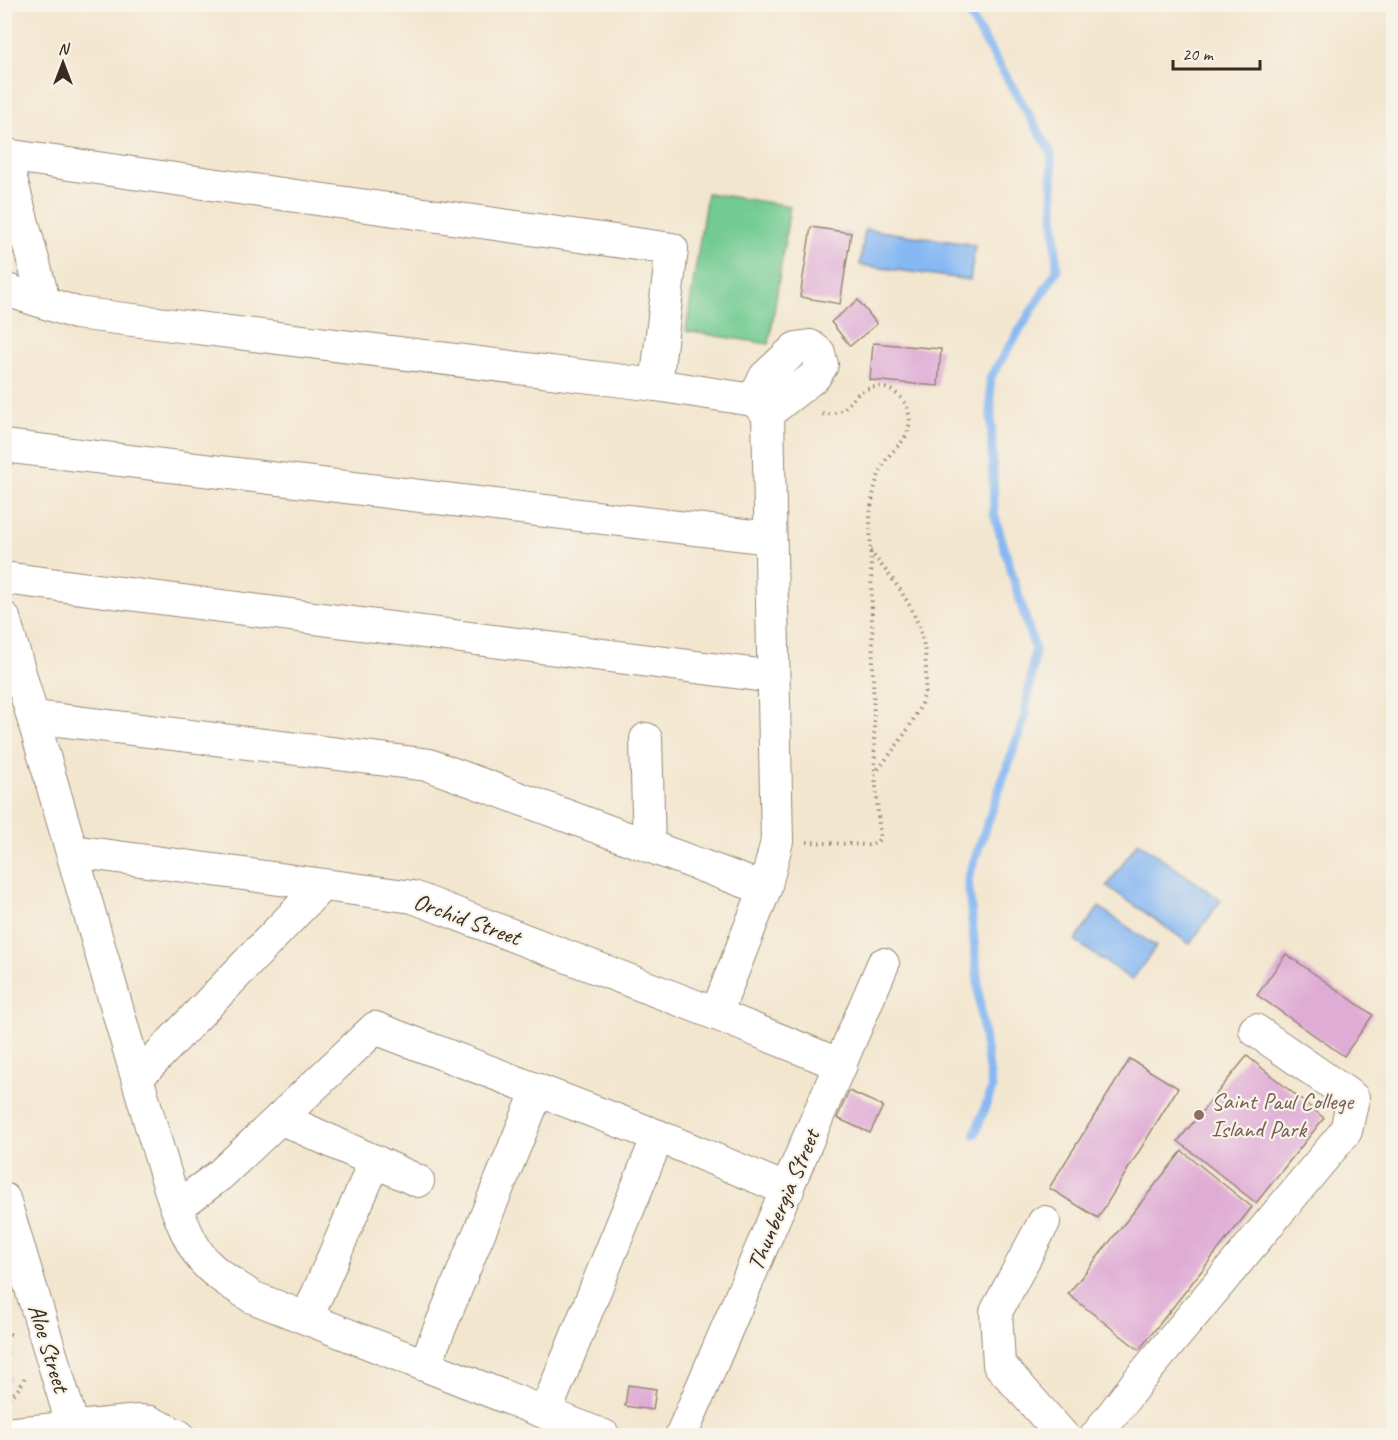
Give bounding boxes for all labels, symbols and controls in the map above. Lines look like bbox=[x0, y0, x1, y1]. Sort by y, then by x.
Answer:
north arrow bbox=[33, 33, 93, 93]
scale bar bbox=[1173, 33, 1260, 71]
text: N bbox=[58, 39, 71, 59]
text: 20 m bbox=[1182, 43, 1215, 65]
street label: Orchid Street bbox=[410, 886, 526, 953]
place label: Saint Paul College Island Park bbox=[1211, 1086, 1355, 1144]
marker: Saint Paul College Island Park bbox=[1192, 1108, 1206, 1122]
street label: Thunbergia Street bbox=[740, 1123, 827, 1275]
street label: Aloe Street bbox=[22, 1301, 77, 1397]

